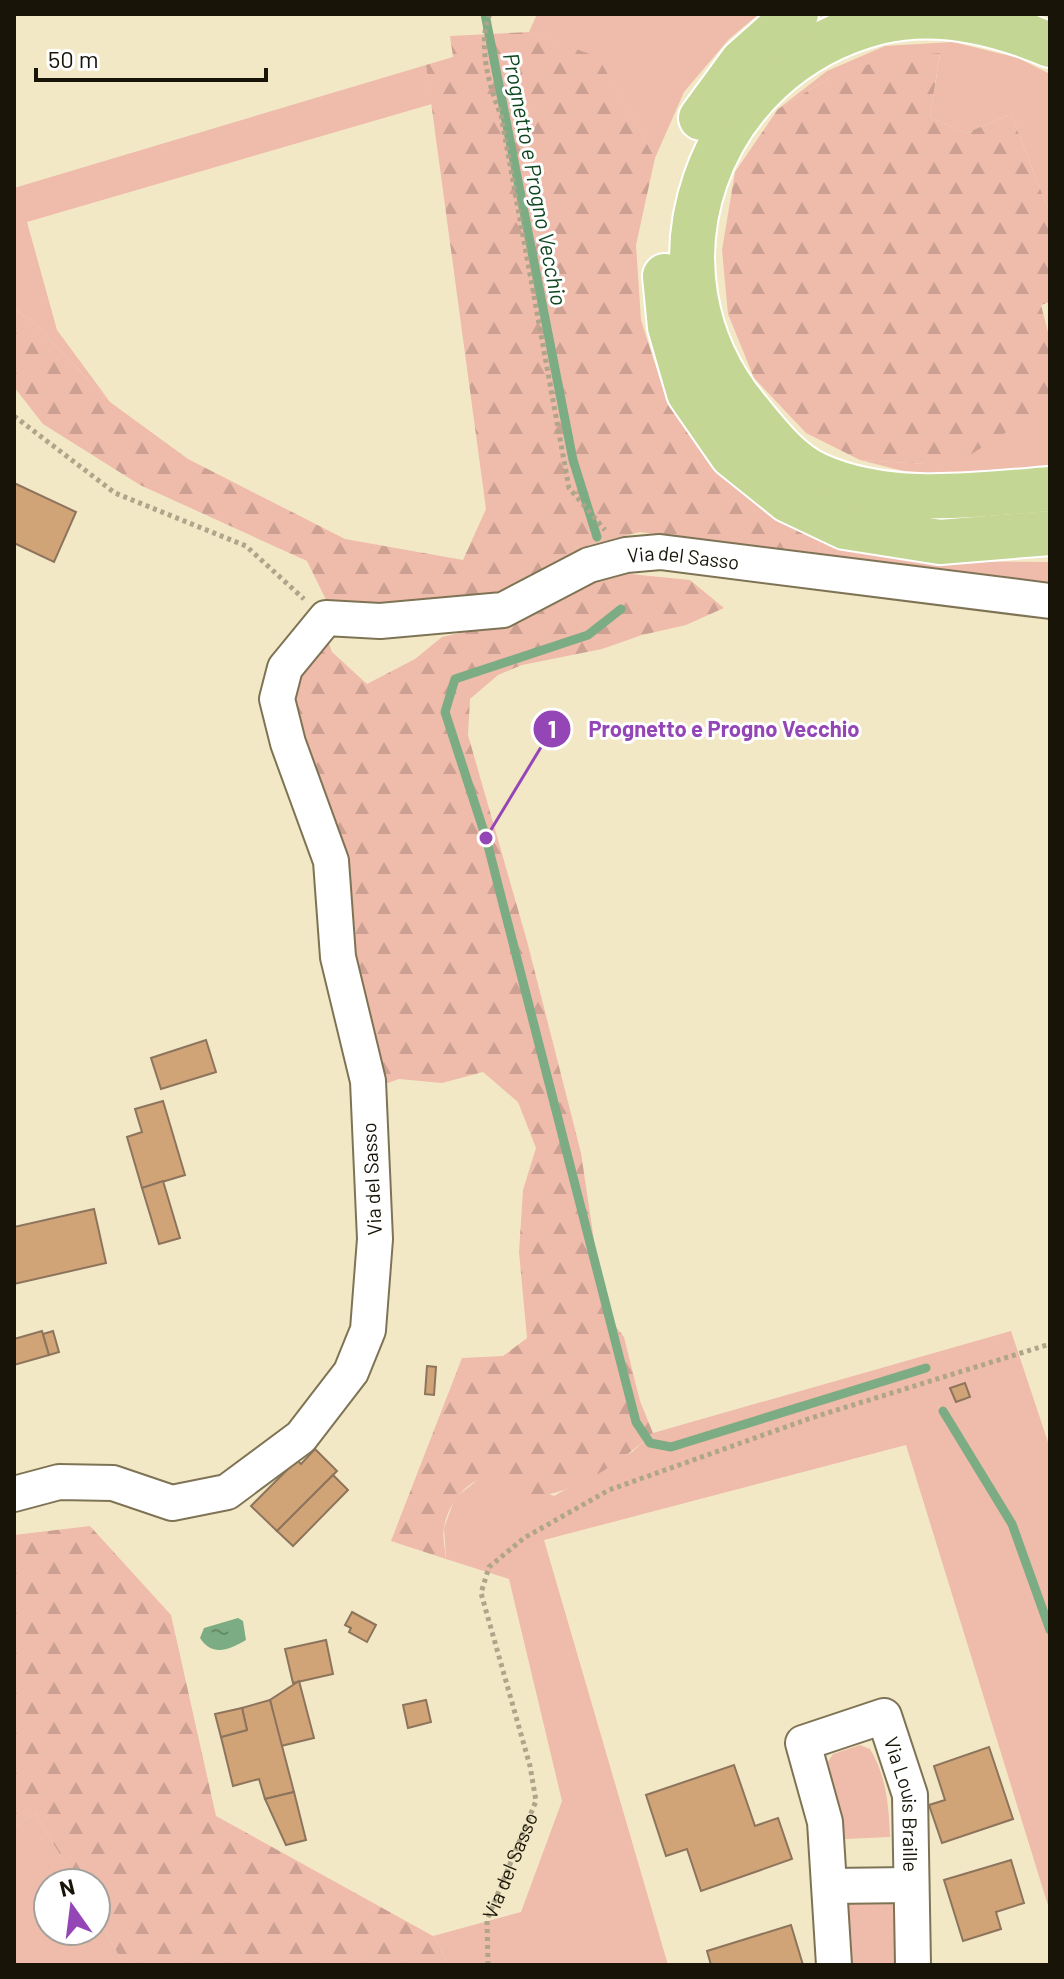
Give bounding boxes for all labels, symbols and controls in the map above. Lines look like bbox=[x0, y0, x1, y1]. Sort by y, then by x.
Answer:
scale bar bbox=[36, 32, 266, 82]
text: 50 m bbox=[48, 44, 99, 73]
water label: Prognetto e Progno Vecchio bbox=[499, 50, 573, 308]
street label: Via del Sasso bbox=[626, 540, 741, 574]
callout: Prognetto e Progno Vecchio bbox=[532, 706, 875, 752]
text: 1 bbox=[548, 714, 556, 743]
text: Prognetto e Progno Vecchio bbox=[588, 715, 860, 741]
street label: Via del Sasso bbox=[356, 1122, 386, 1236]
street label: Via Louis Braille bbox=[880, 1734, 923, 1872]
street label: Via del Sasso bbox=[477, 1809, 542, 1922]
north arrow bbox=[32, 1867, 112, 1947]
text: N bbox=[57, 1872, 77, 1901]

